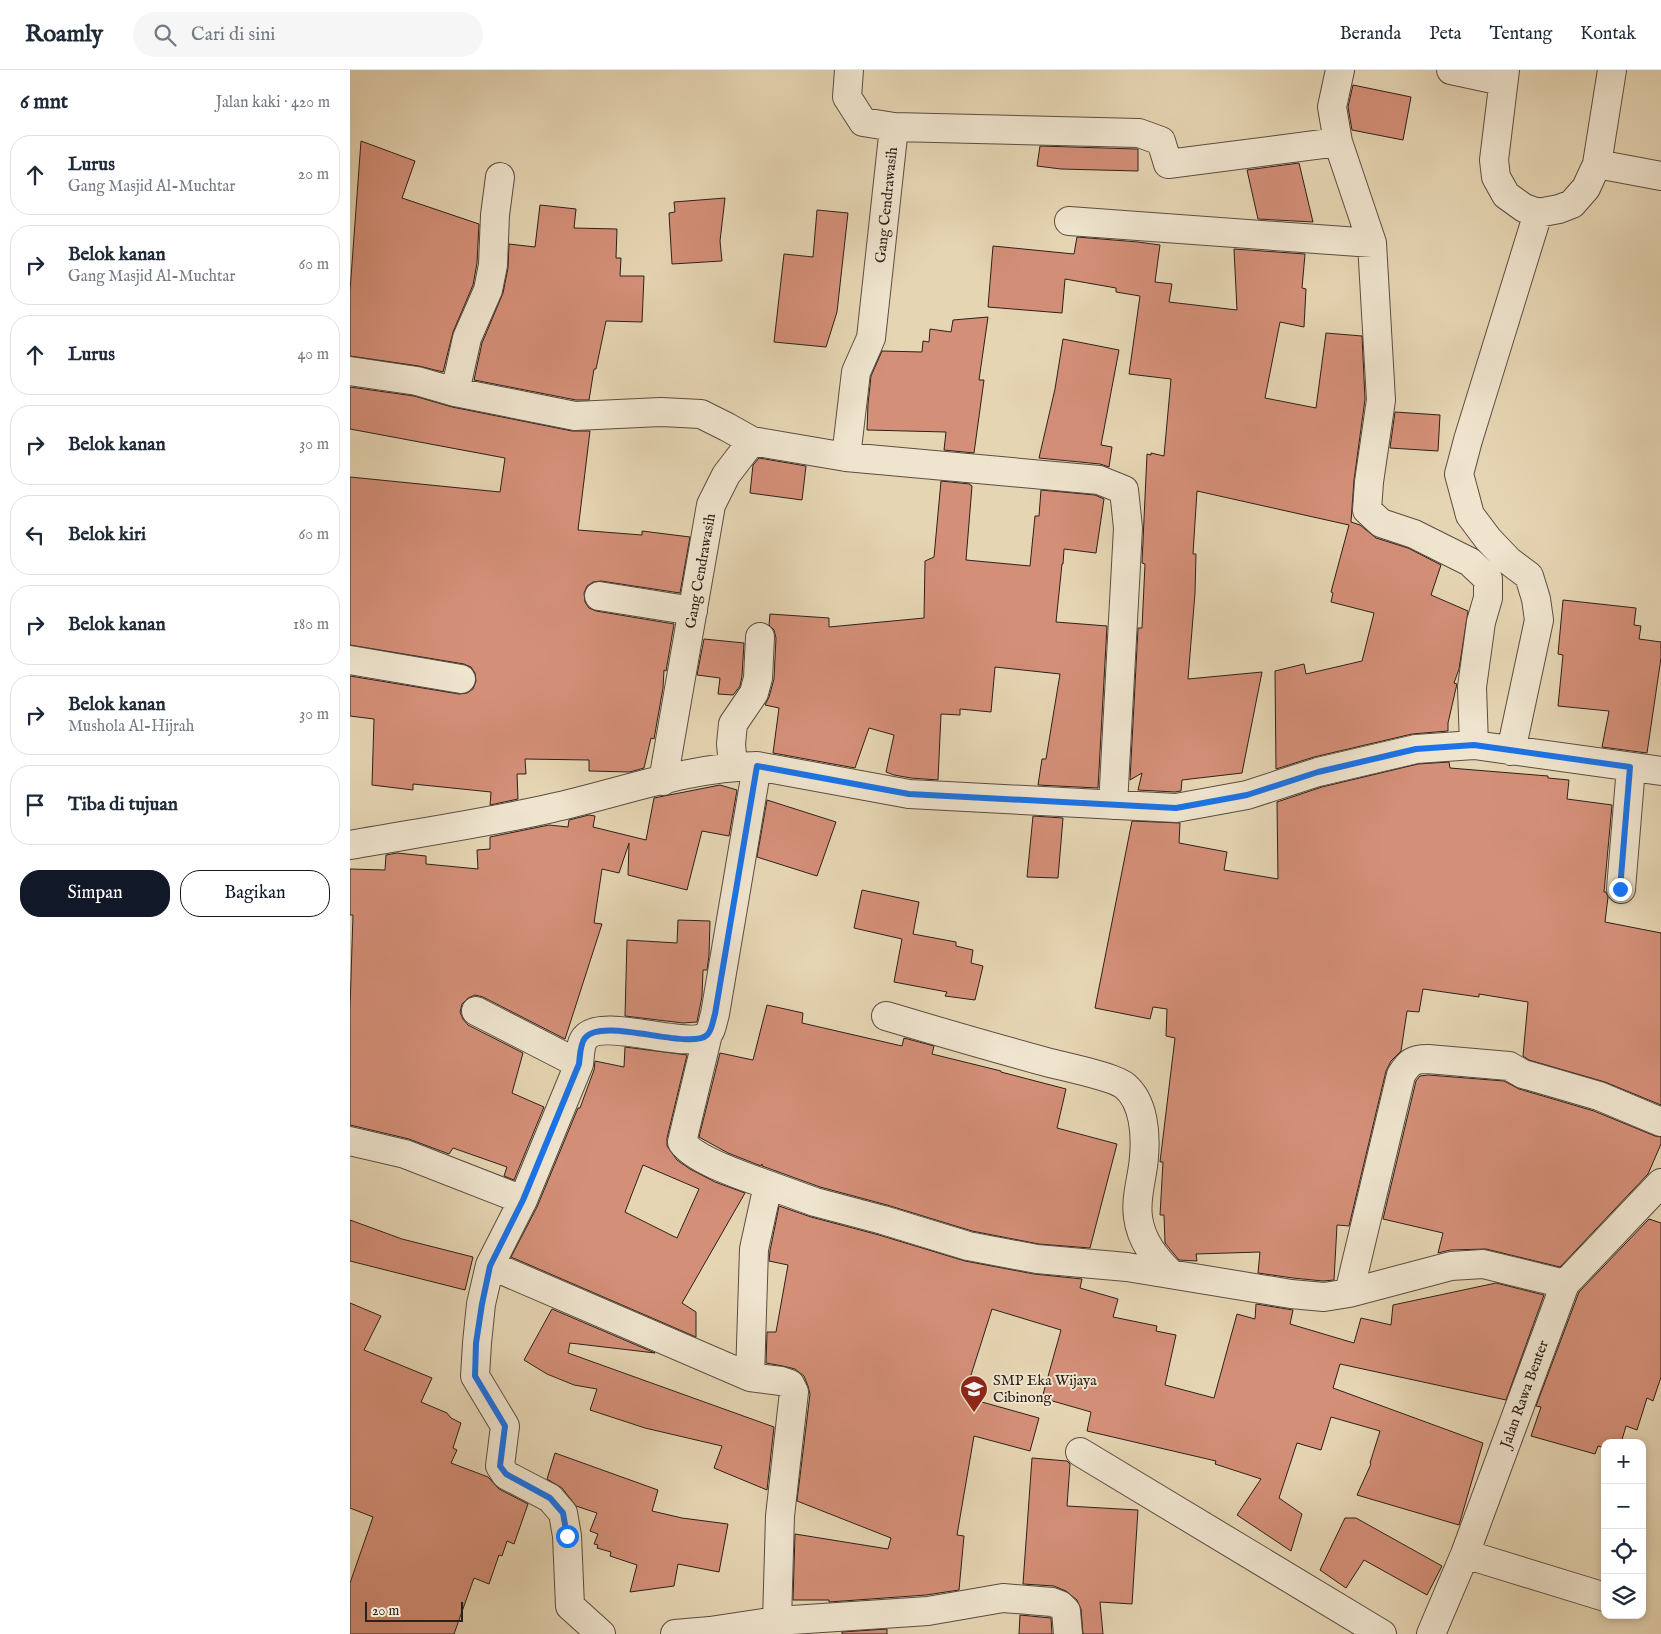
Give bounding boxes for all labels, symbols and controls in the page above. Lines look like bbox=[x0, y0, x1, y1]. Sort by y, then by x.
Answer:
search box bbox=[133, 12, 483, 57]
text: Roamly bbox=[25, 19, 103, 50]
icon: search bbox=[151, 21, 179, 49]
text: Cari di sini bbox=[191, 23, 275, 47]
text: Beranda bbox=[1340, 23, 1401, 46]
text: Peta bbox=[1429, 23, 1462, 46]
text: Tentang bbox=[1490, 23, 1552, 46]
text: Kontak bbox=[1580, 23, 1636, 46]
text: 6 mnt bbox=[20, 89, 68, 116]
text: Jalan kaki · 420 m bbox=[216, 93, 330, 113]
street label: Gang Cendrawasih bbox=[871, 146, 902, 264]
text: Lurus bbox=[68, 153, 115, 177]
icon: ahead bbox=[21, 161, 49, 189]
text: 20 m bbox=[298, 165, 329, 185]
text: Gang Masjid Al-Muchtar bbox=[68, 177, 235, 197]
text: Belok kanan bbox=[68, 243, 166, 267]
icon: right bbox=[21, 251, 49, 279]
text: 60 m bbox=[299, 255, 329, 275]
text: Gang Masjid Al-Muchtar bbox=[68, 267, 235, 287]
icon: ahead bbox=[21, 341, 49, 369]
text: Lurus bbox=[68, 343, 115, 367]
text: 40 m bbox=[297, 345, 329, 365]
icon: right bbox=[21, 431, 49, 459]
text: Belok kanan bbox=[68, 433, 166, 457]
text: 30 m bbox=[299, 435, 329, 455]
street label: Gang Cendrawasih bbox=[681, 512, 720, 630]
icon: left bbox=[21, 521, 49, 549]
text: Belok kiri bbox=[68, 523, 146, 547]
text: 60 m bbox=[299, 525, 329, 545]
icon: right bbox=[21, 611, 49, 639]
text: Belok kanan bbox=[68, 613, 166, 637]
text: 180 m bbox=[293, 615, 329, 635]
text: Belok kanan bbox=[68, 693, 166, 717]
icon: right bbox=[21, 701, 49, 729]
text: 30 m bbox=[299, 705, 329, 725]
text: Mushola Al-Hijrah bbox=[68, 717, 194, 737]
icon: arrive bbox=[21, 791, 49, 819]
text: Tiba di tujuan bbox=[68, 793, 178, 817]
button: Simpan bbox=[20, 870, 170, 917]
button: Bagikan bbox=[180, 870, 330, 917]
route end bbox=[1609, 878, 1632, 901]
street label: Jalan Rawa Benter bbox=[1495, 1337, 1553, 1453]
place label: SMP Eka Wijaya Cibinong bbox=[993, 1371, 1097, 1407]
school or university icon: SMP Eka Wijaya Cibinong bbox=[959, 1374, 989, 1413]
map controls bbox=[1601, 1439, 1646, 1619]
button: + bbox=[1601, 1439, 1646, 1484]
button: − bbox=[1601, 1484, 1646, 1529]
route start bbox=[556, 1525, 579, 1548]
button: locate bbox=[1601, 1529, 1646, 1574]
button: layers bbox=[1601, 1574, 1646, 1619]
scale bar bbox=[365, 1599, 462, 1622]
text: 20 m bbox=[372, 1602, 399, 1620]

